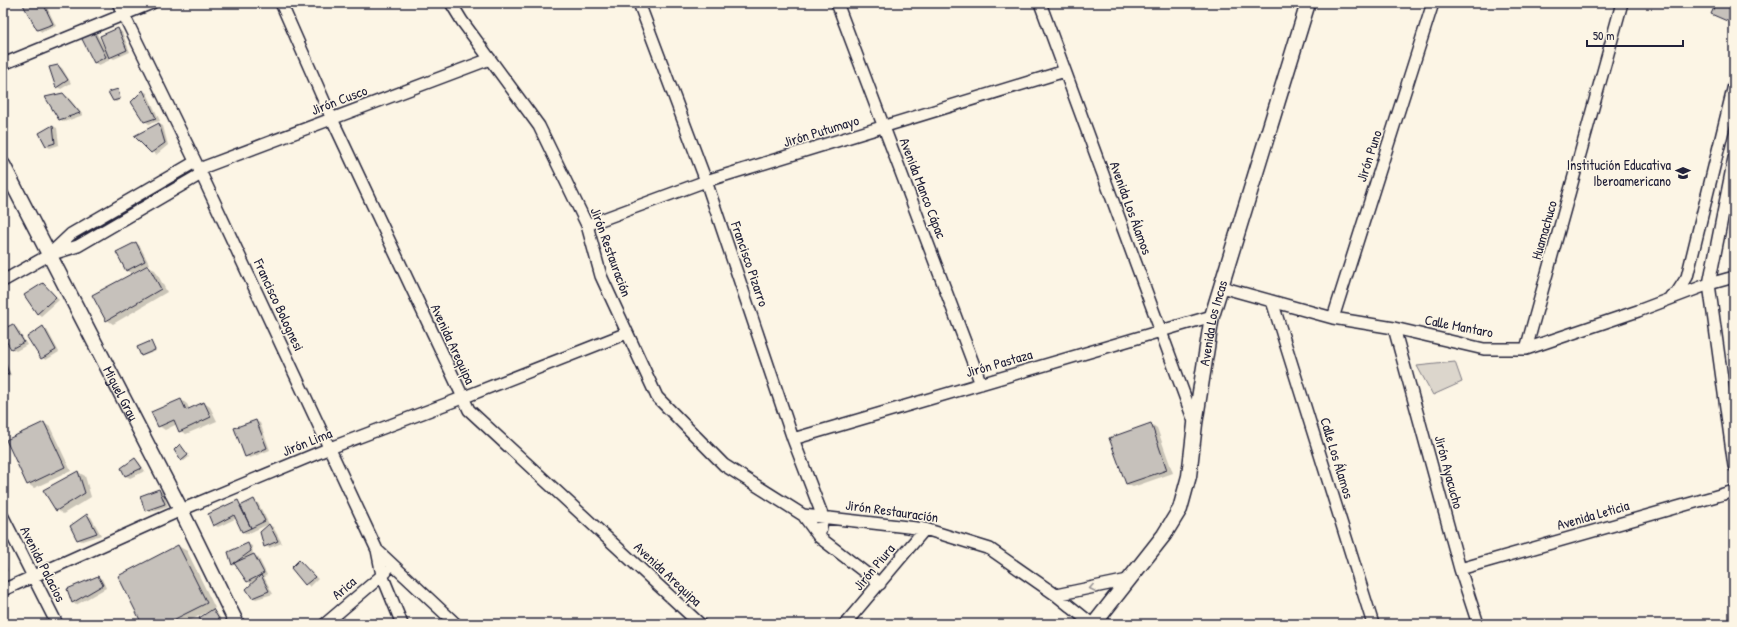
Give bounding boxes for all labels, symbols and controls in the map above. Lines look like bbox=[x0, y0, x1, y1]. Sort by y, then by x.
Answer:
scale bar bbox=[1587, 22, 1683, 48]
text: 50 m bbox=[1593, 27, 1614, 44]
street label: Jirón Cusco bbox=[308, 80, 370, 119]
street label: Jirón Putumayo bbox=[781, 110, 862, 152]
street label: Jirón Puno bbox=[1351, 127, 1386, 184]
street label: Avenida Manco Cápac bbox=[895, 135, 952, 242]
place label: Institución Educativa Iberoamericano bbox=[1567, 155, 1672, 190]
street label: Avenida Los Álamos bbox=[1106, 159, 1157, 257]
school or university icon: Institución Educativa Iberoamericano bbox=[1674, 164, 1692, 182]
street label: Huamachuco bbox=[1526, 198, 1561, 262]
street label: Jirón Restauración bbox=[587, 205, 636, 299]
street label: Francisco Pizarro bbox=[727, 218, 774, 309]
street label: Francisco Bolognesi bbox=[248, 255, 309, 354]
street label: Avenida Los Incas bbox=[1194, 278, 1231, 367]
street label: Avenida Arequipa bbox=[426, 301, 480, 388]
street label: Calle Mantaro bbox=[1423, 310, 1495, 342]
street label: Jirón Pastaza bbox=[963, 344, 1035, 381]
street label: Miguel Grau bbox=[99, 363, 143, 424]
street label: Calle Los Álamos bbox=[1316, 415, 1359, 501]
street label: Jirón Lima bbox=[279, 423, 335, 460]
street label: Jirón Ayacucho bbox=[1430, 433, 1468, 511]
street label: Jirón Restauración bbox=[844, 495, 940, 526]
street label: Avenida Leticia bbox=[1554, 495, 1632, 534]
street label: Avenida Palacios bbox=[16, 523, 71, 605]
street label: Avenida Arequipa bbox=[630, 537, 707, 611]
street label: Jirón Piura bbox=[849, 539, 899, 594]
street label: Arica bbox=[328, 571, 360, 603]
one-way arrow bbox=[1089, 583, 1095, 591]

